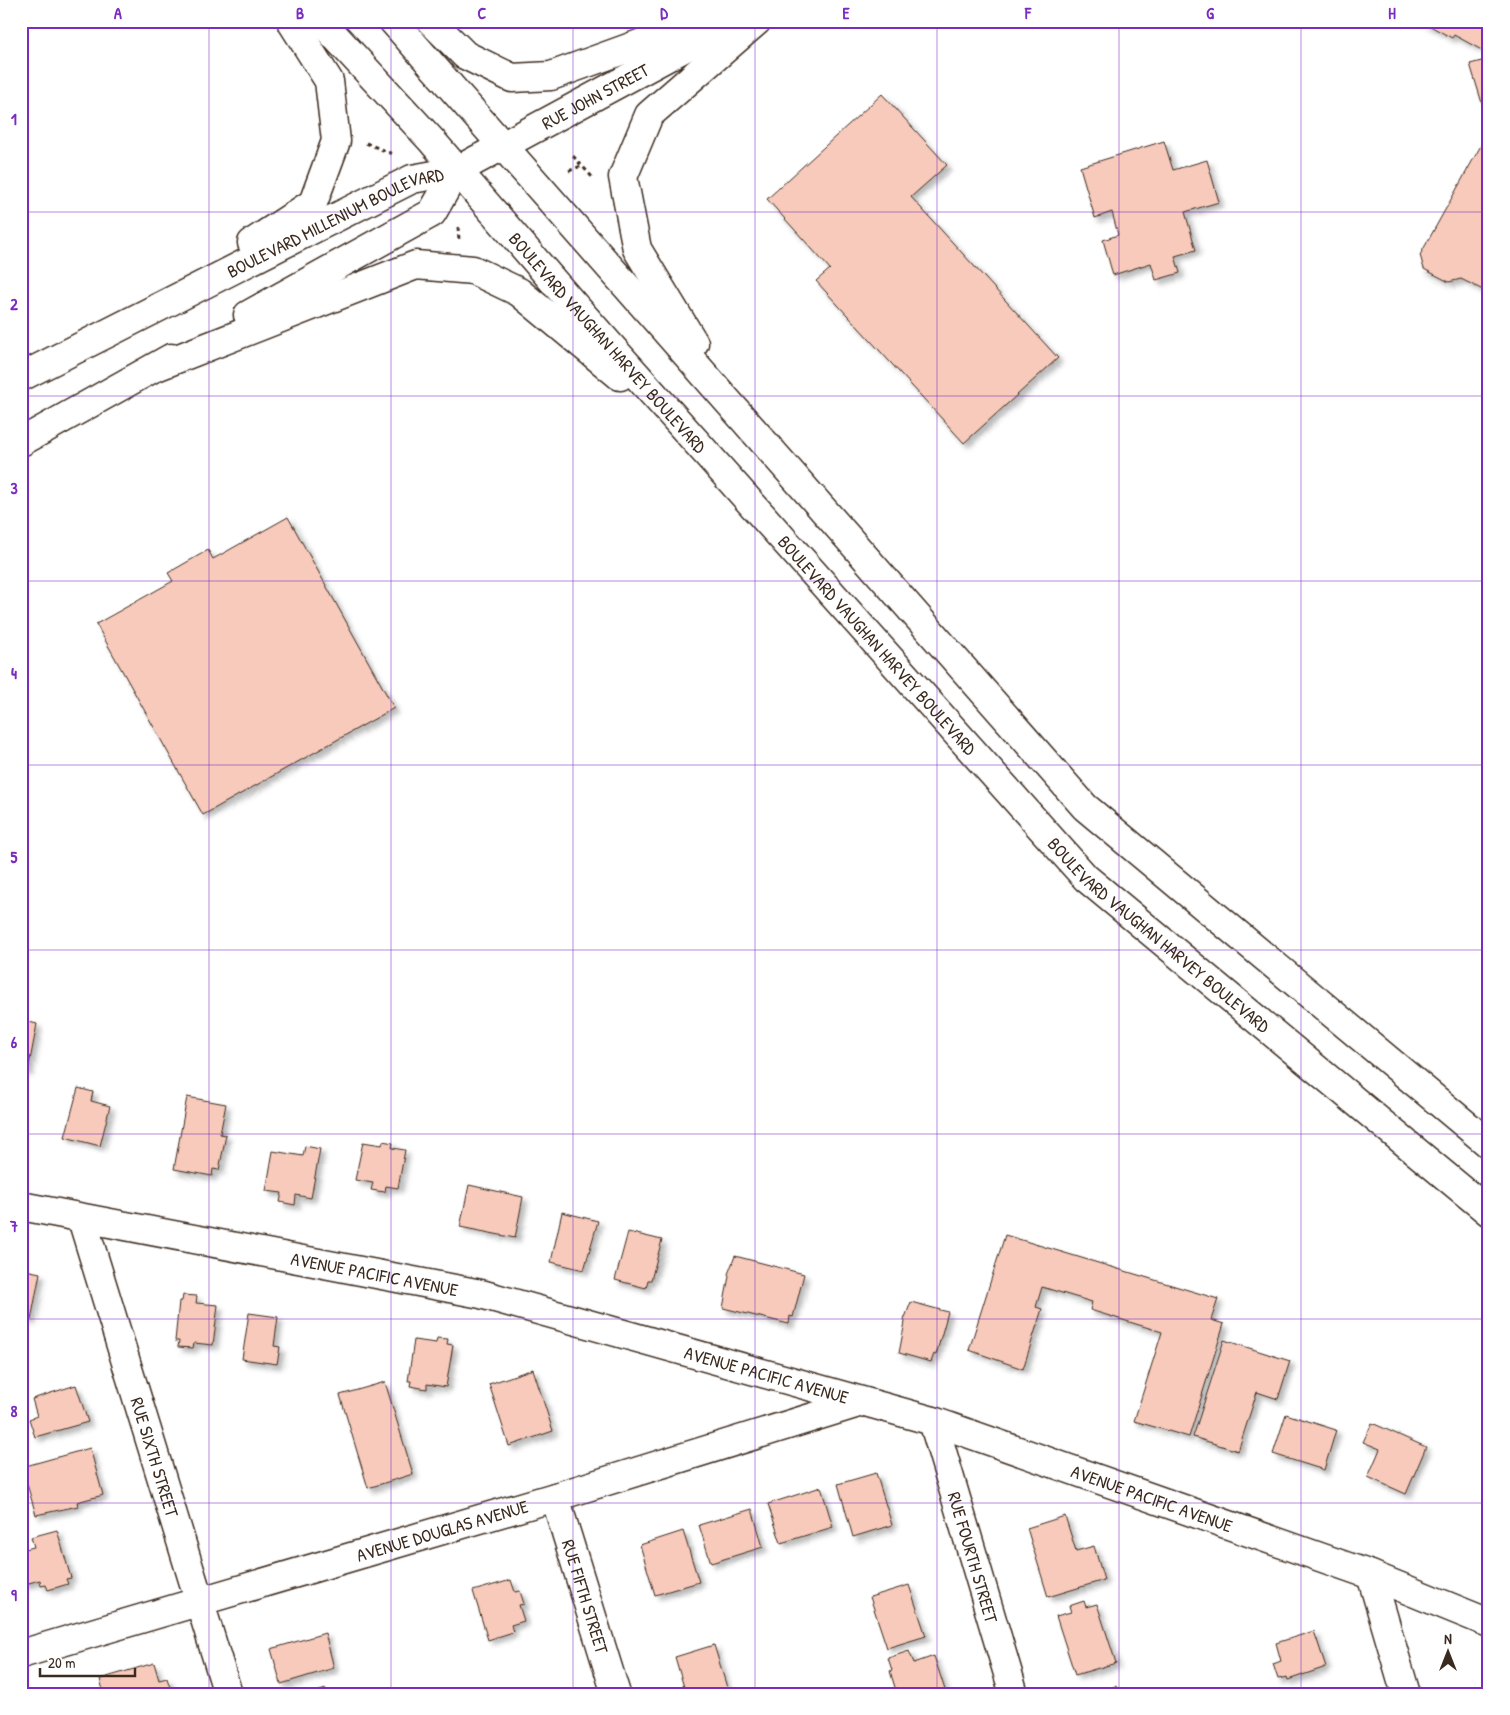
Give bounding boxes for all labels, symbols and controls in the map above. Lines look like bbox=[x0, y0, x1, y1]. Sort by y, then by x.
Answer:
text: A bbox=[114, 2, 122, 24]
text: B bbox=[296, 2, 304, 24]
text: C bbox=[478, 2, 487, 24]
text: D bbox=[660, 2, 668, 24]
text: E bbox=[842, 2, 850, 24]
text: F bbox=[1024, 2, 1032, 24]
text: G bbox=[1206, 2, 1214, 24]
text: H bbox=[1388, 2, 1396, 24]
street label: RUE JOHN STREET bbox=[537, 57, 654, 135]
text: 1 bbox=[11, 108, 17, 130]
street label: BOULEVARD MILLENIUM BOULEVARD bbox=[222, 161, 446, 283]
street label: BOULEVARD VAUGHAN HARVEY BOULEVARD bbox=[504, 227, 713, 458]
text: 2 bbox=[10, 293, 18, 315]
text: 3 bbox=[10, 477, 18, 499]
street label: BOULEVARD VAUGHAN HARVEY BOULEVARD bbox=[773, 529, 983, 760]
text: 4 bbox=[11, 662, 17, 684]
street label: BOULEVARD VAUGHAN HARVEY BOULEVARD bbox=[1042, 831, 1276, 1038]
text: 5 bbox=[11, 846, 18, 868]
text: 6 bbox=[11, 1031, 18, 1053]
text: 7 bbox=[9, 1215, 18, 1237]
street label: AVENUE PACIFIC AVENUE bbox=[289, 1245, 460, 1302]
street label: AVENUE PACIFIC AVENUE bbox=[682, 1339, 852, 1409]
street label: RUE SIXTH STREET bbox=[125, 1394, 185, 1520]
text: 8 bbox=[11, 1400, 18, 1422]
street label: AVENUE PACIFIC AVENUE bbox=[1068, 1458, 1236, 1538]
street label: RUE FOURTH STREET bbox=[942, 1489, 1005, 1626]
street label: AVENUE DOUGLAS AVENUE bbox=[353, 1493, 531, 1567]
street label: RUE FIFTH STREET bbox=[556, 1536, 615, 1657]
text: 9 bbox=[11, 1584, 17, 1606]
north arrow bbox=[1422, 1628, 1472, 1678]
text: N bbox=[1444, 1629, 1452, 1648]
scale bar bbox=[40, 1645, 135, 1677]
text: 20 m bbox=[48, 1652, 75, 1673]

